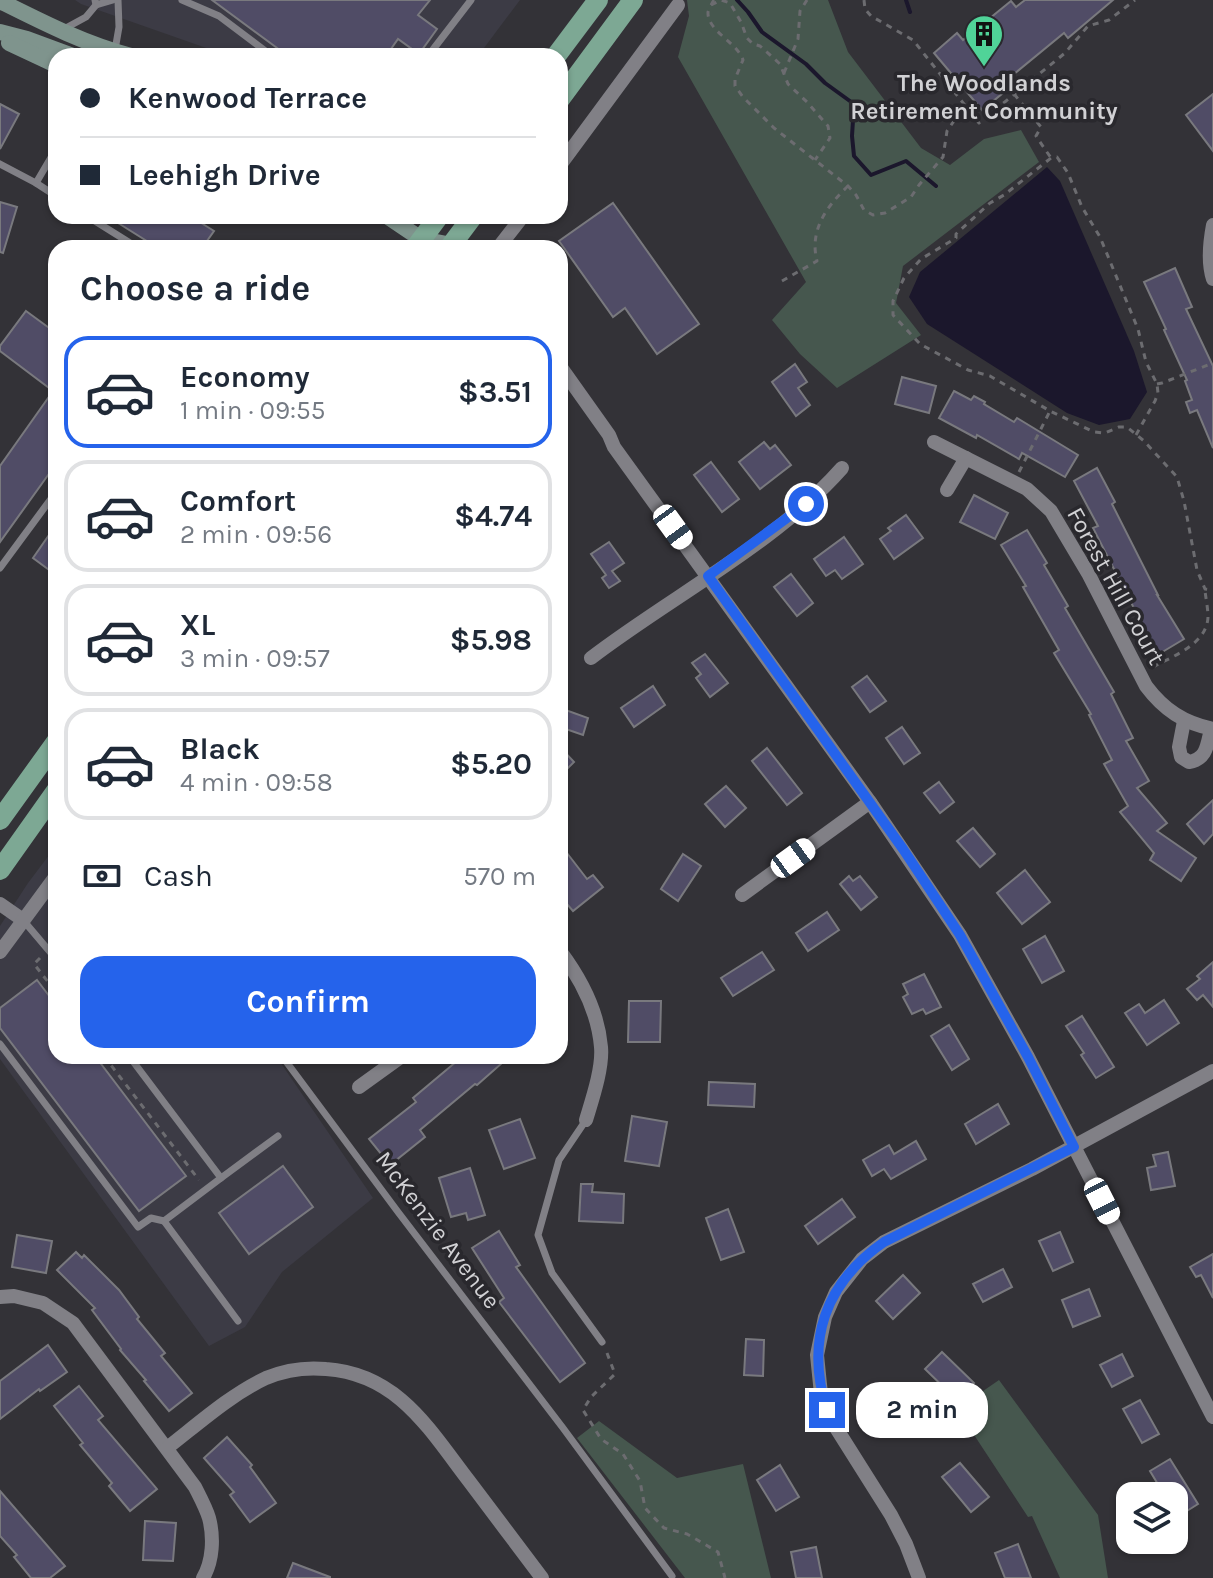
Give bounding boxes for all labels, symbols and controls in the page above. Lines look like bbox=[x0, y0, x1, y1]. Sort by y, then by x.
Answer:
building icon: The Woodlands Retirement Community bbox=[963, 13, 1005, 68]
place label: The Woodlands Retirement Community bbox=[850, 69, 1118, 125]
text: Kenwood Terrace bbox=[128, 80, 367, 116]
text: Leehigh Drive bbox=[128, 157, 321, 193]
text: Choose a ride bbox=[80, 267, 310, 309]
icon: car bbox=[84, 356, 156, 428]
text: Economy bbox=[180, 359, 310, 395]
text: $3.51 bbox=[458, 374, 532, 410]
text: 1 min · 09:55 bbox=[180, 395, 325, 426]
icon: car bbox=[84, 480, 156, 552]
text: Comfort bbox=[180, 483, 296, 519]
route start bbox=[788, 486, 824, 522]
text: $4.74 bbox=[454, 498, 532, 534]
car bbox=[649, 501, 697, 553]
street label: Forest Hill Court bbox=[1061, 502, 1171, 670]
text: 2 min · 09:56 bbox=[180, 519, 332, 550]
icon: car bbox=[84, 604, 156, 676]
text: XL bbox=[180, 607, 215, 643]
text: $5.98 bbox=[450, 622, 532, 658]
text: 3 min · 09:57 bbox=[180, 643, 330, 674]
icon: car bbox=[84, 728, 156, 800]
text: Black bbox=[180, 731, 260, 767]
text: $5.20 bbox=[450, 746, 532, 782]
text: 4 min · 09:58 bbox=[180, 767, 333, 798]
car bbox=[767, 834, 819, 882]
icon: cash bbox=[80, 854, 124, 898]
text: Cash bbox=[144, 858, 213, 894]
text: 570 m bbox=[463, 861, 536, 892]
button: Confirm bbox=[80, 956, 536, 1048]
street label: McKenzie Avenue bbox=[370, 1146, 506, 1314]
car bbox=[1080, 1174, 1124, 1228]
callout: 2 min bbox=[855, 1382, 987, 1438]
route end bbox=[809, 1392, 845, 1428]
text: 2 min bbox=[886, 1394, 958, 1425]
map controls bbox=[1116, 1482, 1188, 1554]
button: layers bbox=[1116, 1482, 1188, 1554]

